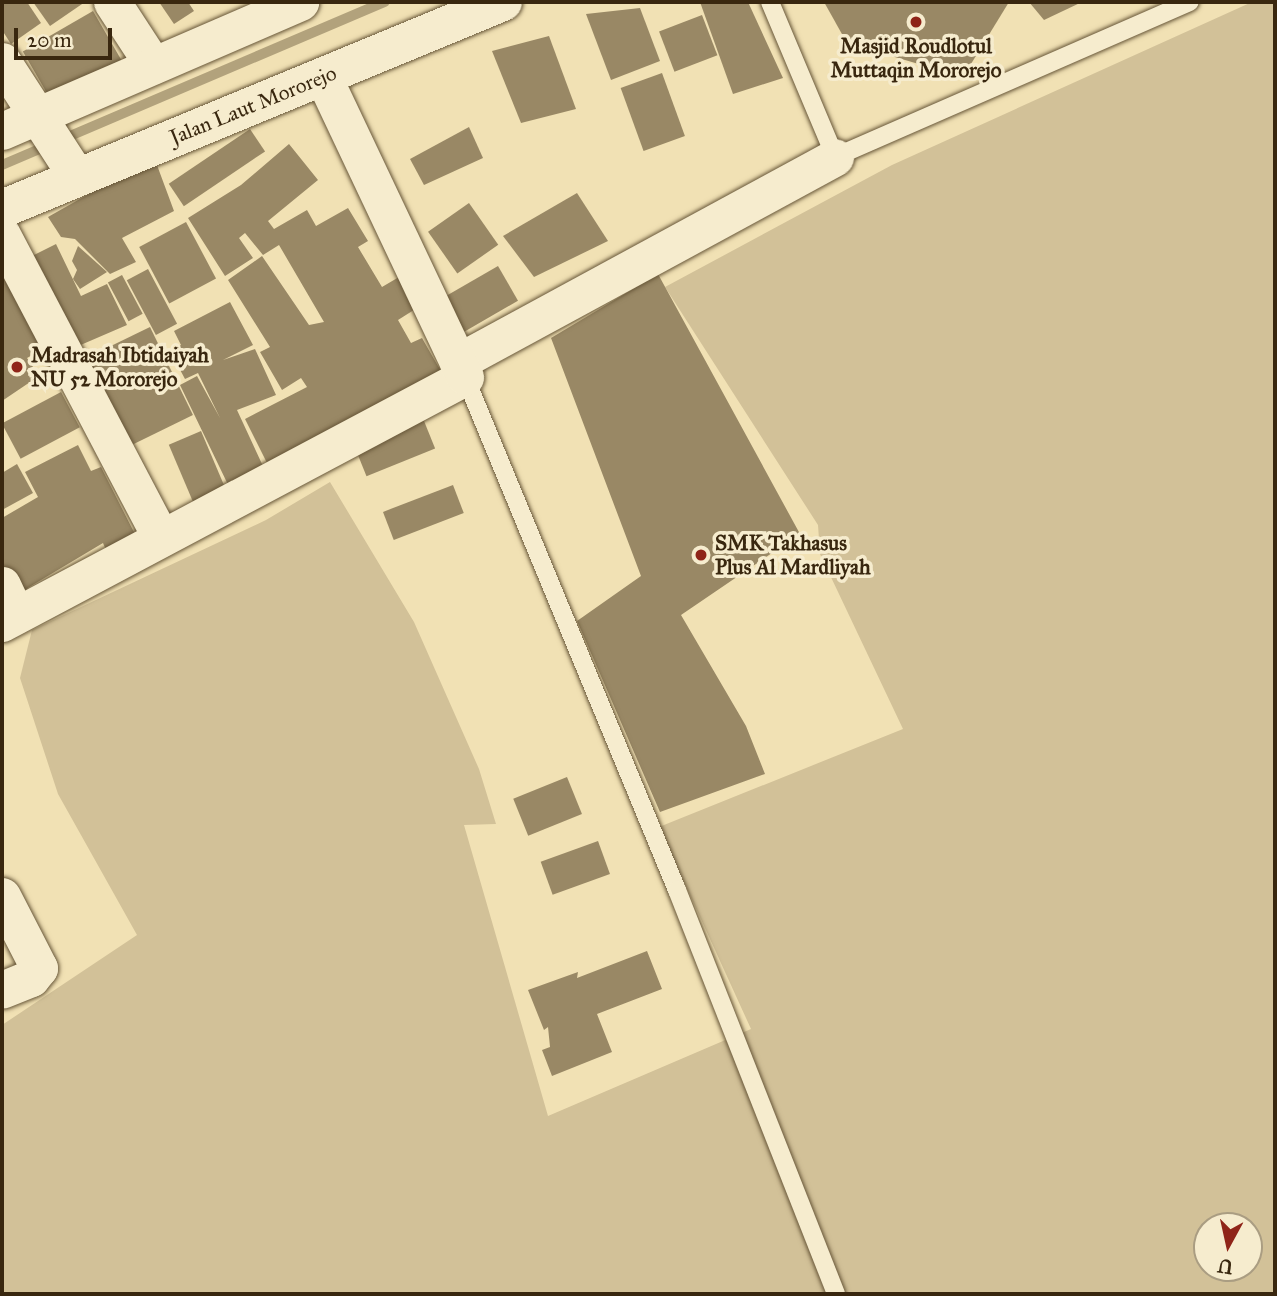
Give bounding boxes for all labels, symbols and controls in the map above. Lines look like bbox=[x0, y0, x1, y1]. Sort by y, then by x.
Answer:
scale bar bbox=[18, 14, 116, 58]
marker: Masjid Roudlotul Muttaqin Mororejo bbox=[908, 14, 924, 30]
text: 20 m bbox=[27, 27, 72, 53]
place label: Masjid Roudlotul Muttaqin Mororejo bbox=[831, 33, 1001, 83]
street label: Jalan Laut Mororejo bbox=[166, 60, 340, 150]
place label: Madrasah Ibtidaiyah NU 52 Mororejo bbox=[31, 342, 209, 392]
marker: Madrasah Ibtidaiyah NU 52 Mororejo bbox=[9, 359, 25, 375]
place label: SMK Takhasus Plus Al Mardliyah bbox=[715, 530, 871, 580]
marker: SMK Takhasus Plus Al Mardliyah bbox=[693, 547, 709, 563]
north arrow bbox=[1193, 1212, 1263, 1282]
text: U bbox=[1216, 1254, 1234, 1279]

